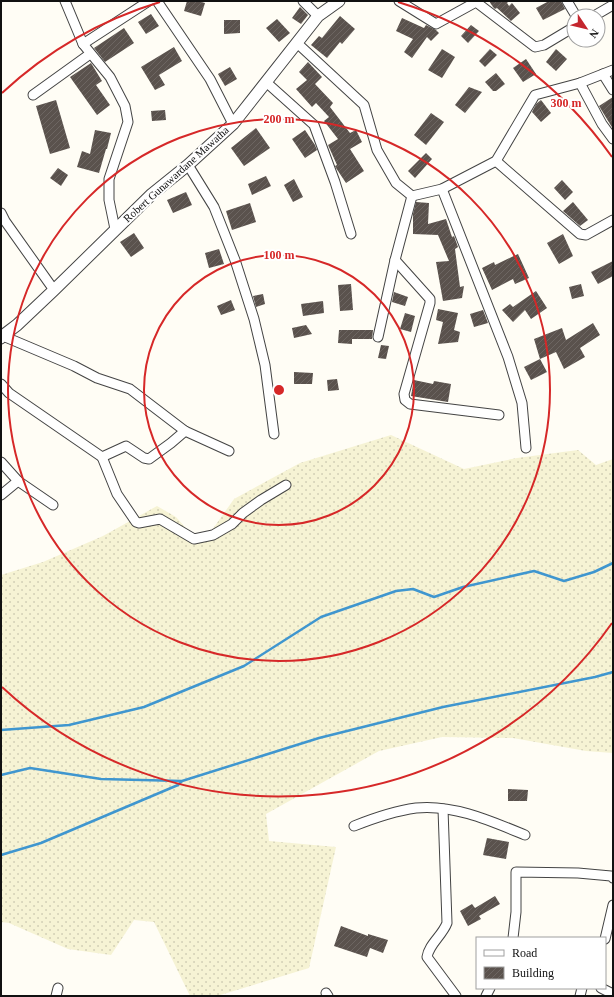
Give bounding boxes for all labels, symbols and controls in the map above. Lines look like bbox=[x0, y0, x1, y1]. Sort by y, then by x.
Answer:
north arrow bbox=[566, 8, 606, 48]
text: N bbox=[587, 27, 601, 40]
text: 300 m bbox=[551, 96, 582, 110]
text: 200 m bbox=[264, 112, 295, 126]
street label: Robert Gunawardane Mawatha bbox=[121, 123, 231, 224]
text: 100 m bbox=[264, 248, 295, 262]
centre of rings bbox=[272, 383, 286, 397]
legend bbox=[476, 937, 606, 989]
text: Road bbox=[512, 946, 537, 960]
text: Building bbox=[512, 966, 554, 980]

